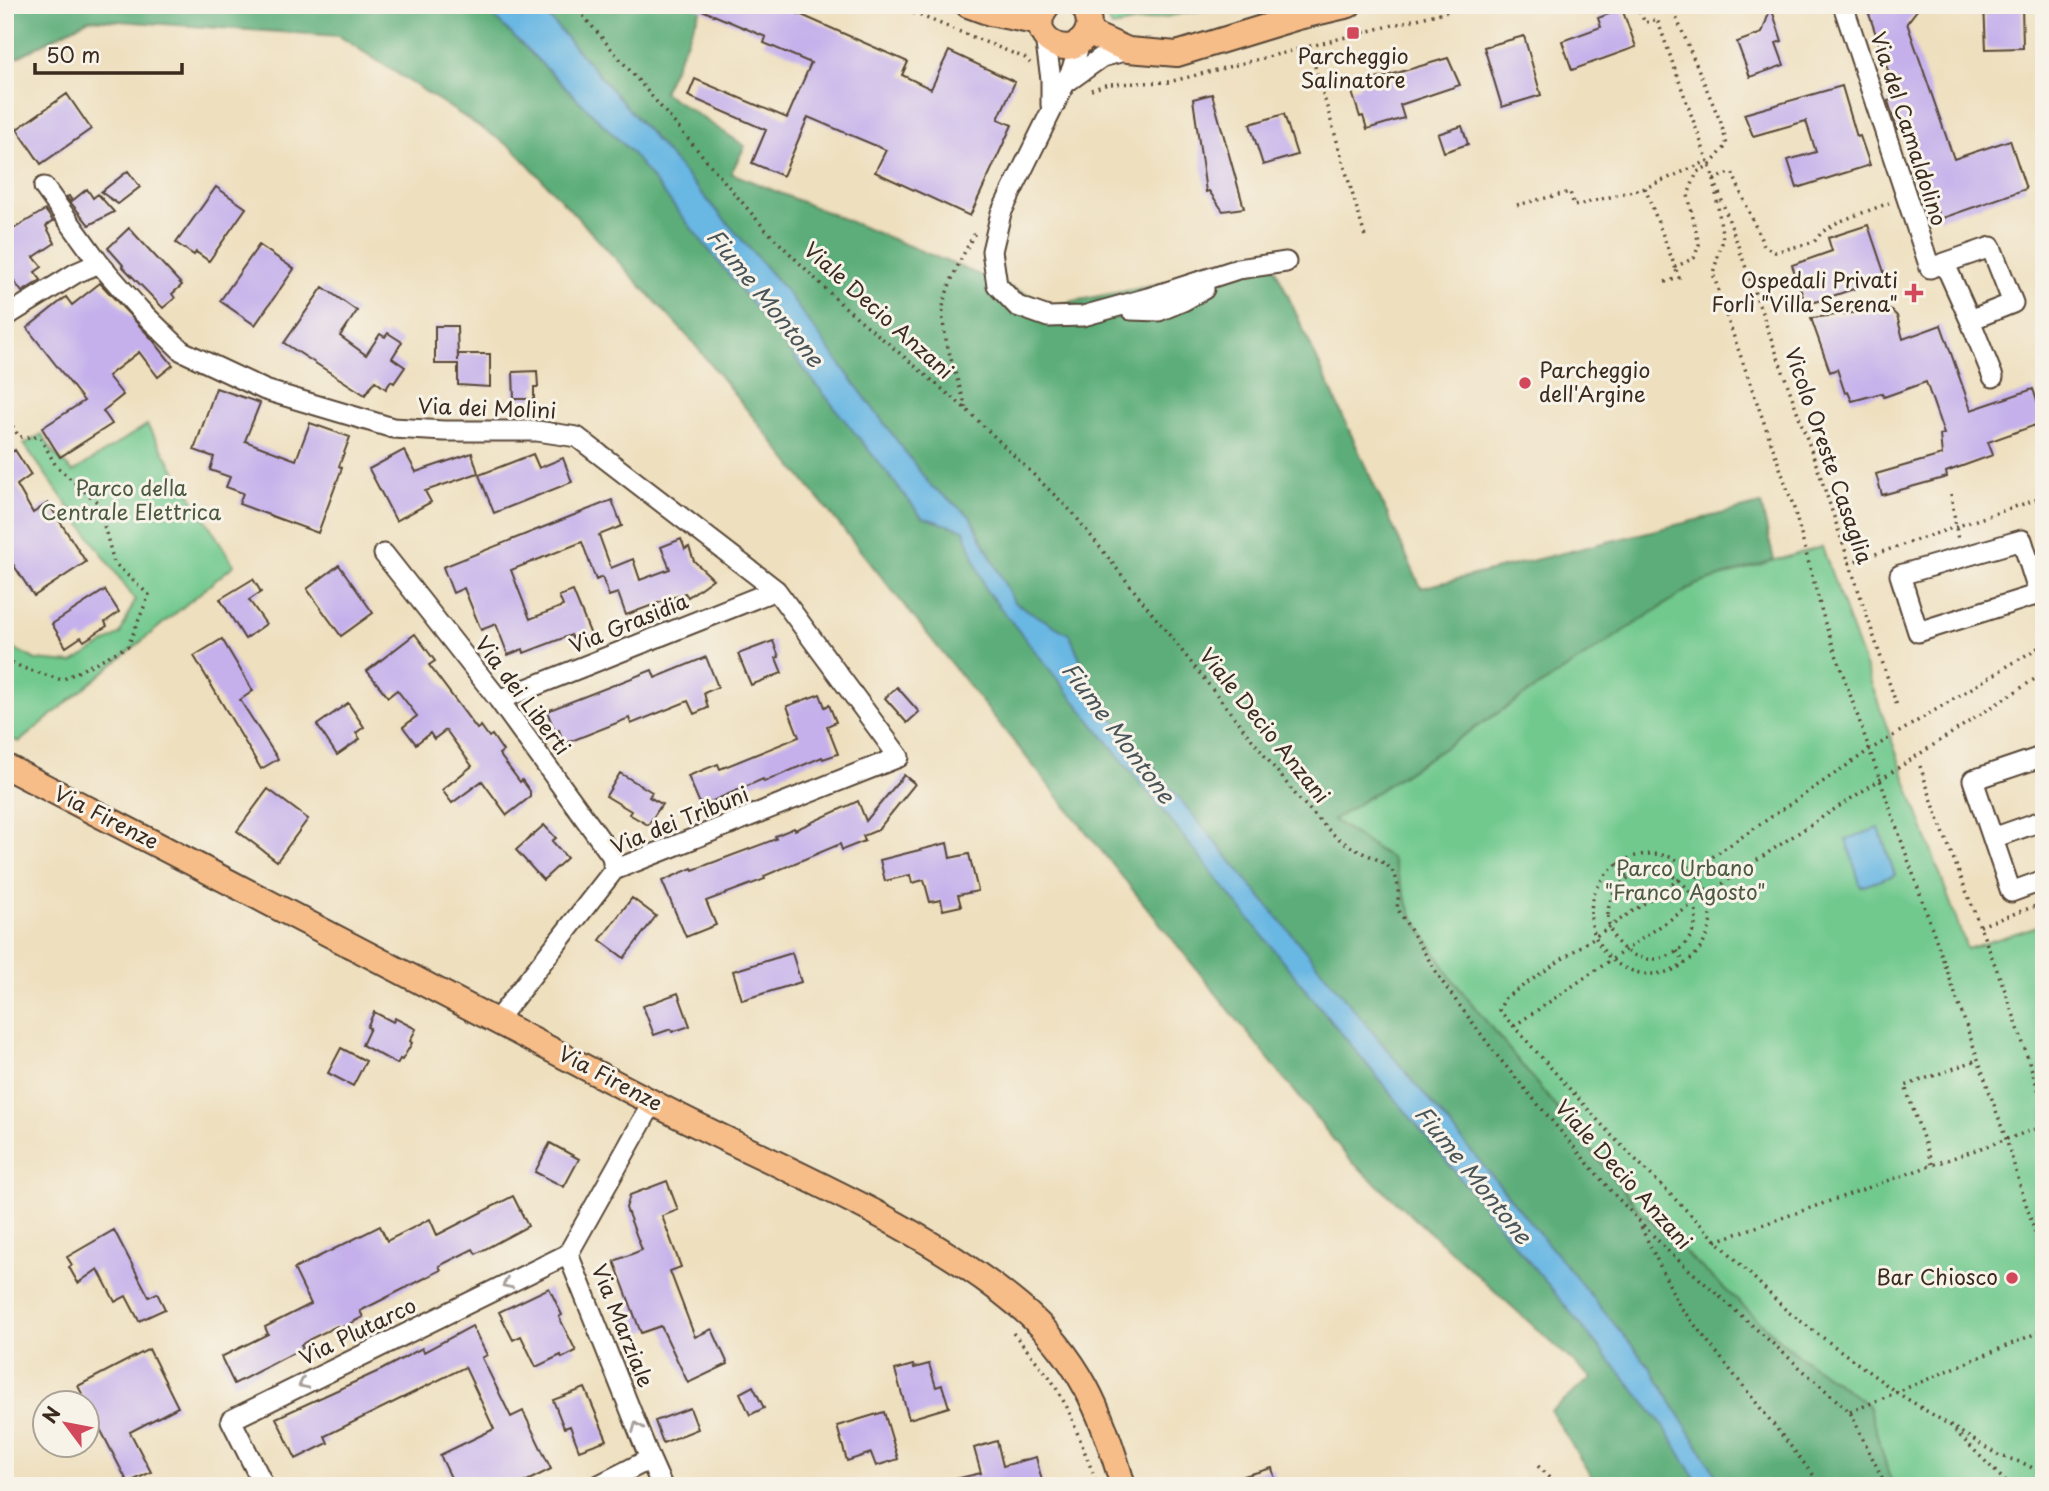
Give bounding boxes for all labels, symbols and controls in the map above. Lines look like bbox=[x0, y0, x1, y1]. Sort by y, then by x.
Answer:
marker: Parcheggio Salinatore bbox=[1345, 25, 1361, 41]
street label: Via del Camaldolino bbox=[1863, 27, 1956, 229]
scale bar bbox=[35, 32, 182, 76]
text: 50 m bbox=[46, 38, 100, 70]
place label: Parcheggio Salinatore bbox=[1297, 39, 1409, 95]
water label: Fiume Montone bbox=[699, 220, 834, 375]
street label: Viale Decio Anzani bbox=[797, 233, 961, 386]
place label: Ospedali Privati Forlì "Villa Serena" bbox=[1711, 263, 1898, 319]
marker: Ospedali Privati Forlì "Villa Serena" bbox=[1904, 283, 1924, 303]
street label: Vicolo Oreste Casaglia bbox=[1778, 343, 1882, 568]
place label: Parcheggio dell'Argine bbox=[1539, 353, 1650, 409]
marker: Parcheggio dell'Argine bbox=[1517, 375, 1533, 391]
street label: Via dei Molini bbox=[417, 389, 557, 425]
park label: Parco della Centrale Elettrica bbox=[41, 471, 222, 527]
street label: Via Grasidia bbox=[564, 584, 693, 661]
street label: Via dei Liberti bbox=[468, 629, 579, 761]
street label: Viale Decio Anzani bbox=[1193, 640, 1338, 809]
water label: Fiume Montone bbox=[1054, 654, 1185, 811]
street label: Via Firenze bbox=[49, 776, 165, 856]
street label: Via dei Tribuni bbox=[605, 777, 753, 861]
park label: Parco Urbano "Franco Agosto" bbox=[1604, 851, 1766, 907]
street label: Via Firenze bbox=[553, 1036, 669, 1118]
street label: Viale Decio Anzani bbox=[1548, 1092, 1701, 1256]
water label: Fiume Montone bbox=[1407, 1097, 1542, 1252]
street label: Via Marziale bbox=[585, 1259, 663, 1392]
place label: Bar Chiosco bbox=[1876, 1260, 1998, 1292]
marker: Bar Chiosco bbox=[2004, 1270, 2020, 1286]
one-way arrow bbox=[502, 1275, 514, 1289]
street label: Via Plutarco bbox=[293, 1288, 421, 1372]
one-way arrow bbox=[298, 1376, 310, 1390]
north arrow bbox=[32, 1390, 102, 1460]
text: N bbox=[35, 1401, 67, 1428]
one-way arrow bbox=[632, 1422, 646, 1434]

